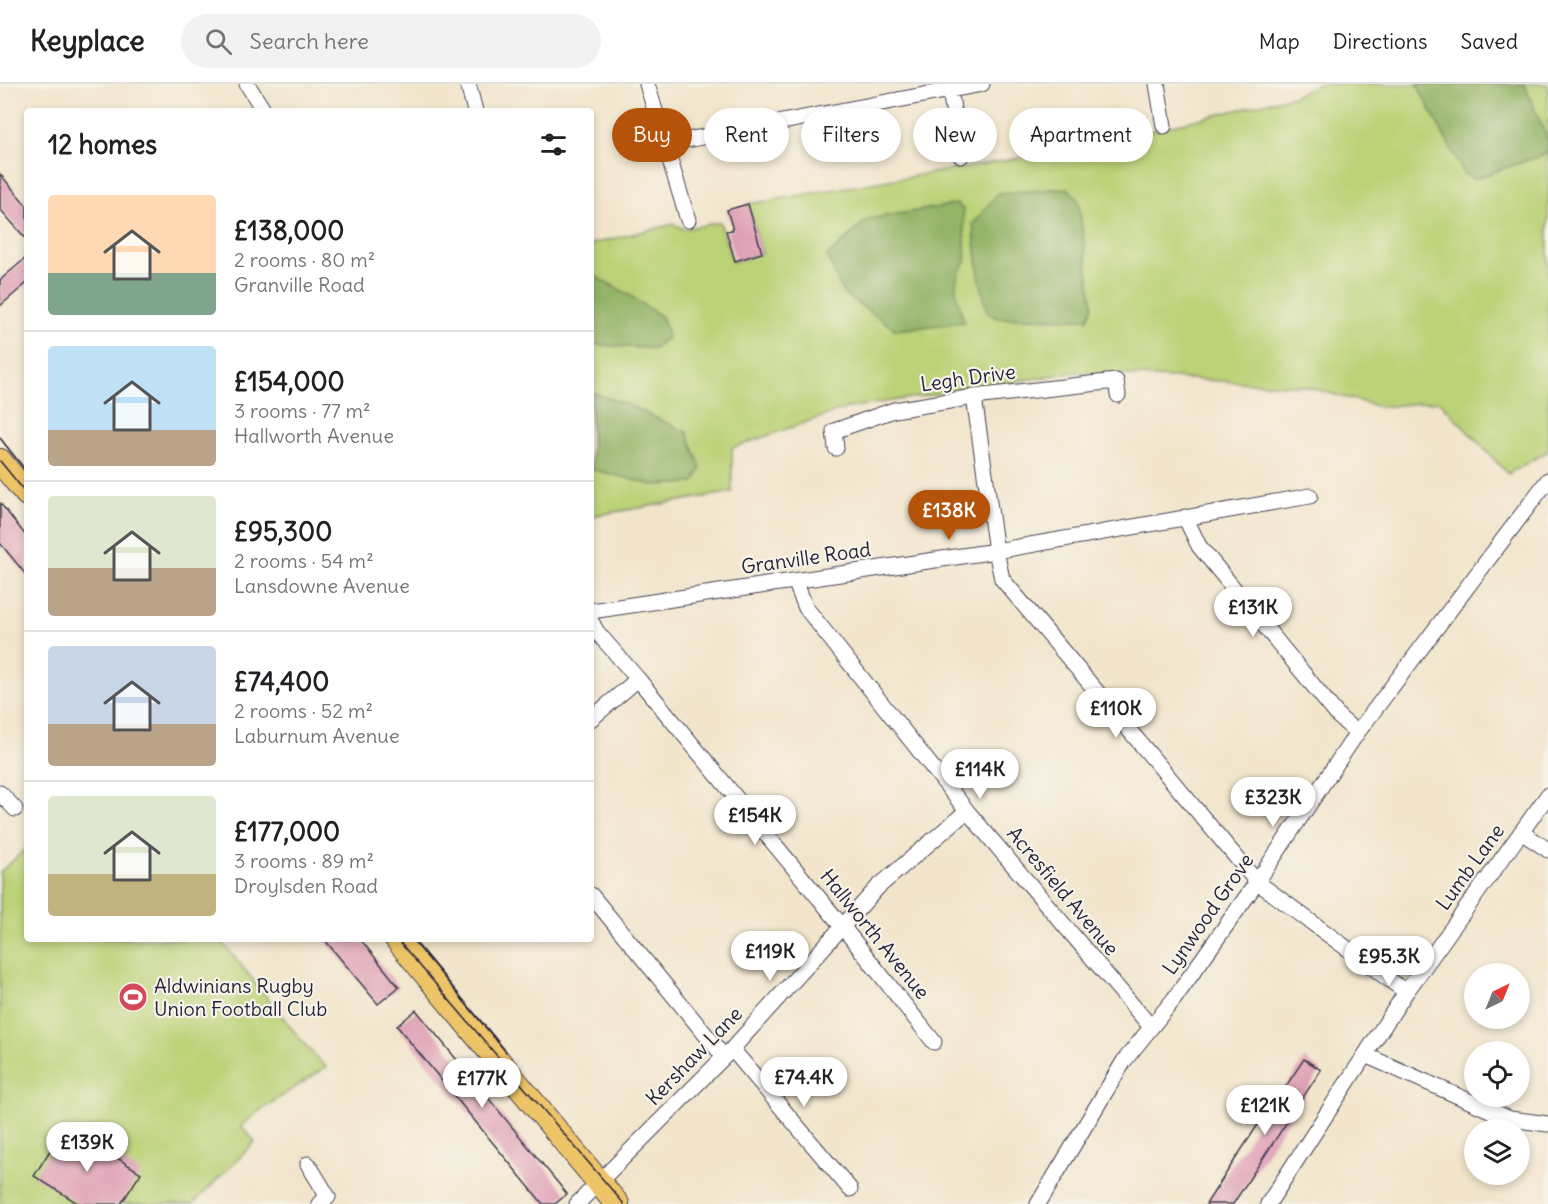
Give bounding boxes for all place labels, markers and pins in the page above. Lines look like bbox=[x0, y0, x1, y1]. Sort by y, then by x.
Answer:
pin: £138K bbox=[907, 490, 991, 541]
pin: £131K bbox=[1211, 587, 1295, 638]
pin: £110K bbox=[1074, 688, 1158, 739]
pin: £114K bbox=[938, 749, 1022, 800]
pin: £323K bbox=[1231, 777, 1315, 828]
pin: £154K bbox=[713, 795, 797, 846]
pin: £119K bbox=[728, 931, 812, 982]
pin: £95.3K bbox=[1340, 936, 1438, 987]
place label: Aldwinians Rugby Union Football Club bbox=[154, 973, 327, 1021]
sports icon: Aldwinians Rugby Union Football Club bbox=[117, 981, 149, 1013]
pin: £74.4K bbox=[755, 1057, 853, 1108]
pin: £177K bbox=[440, 1058, 524, 1109]
pin: £121K bbox=[1223, 1085, 1307, 1136]
pin: £139K bbox=[45, 1122, 129, 1173]

